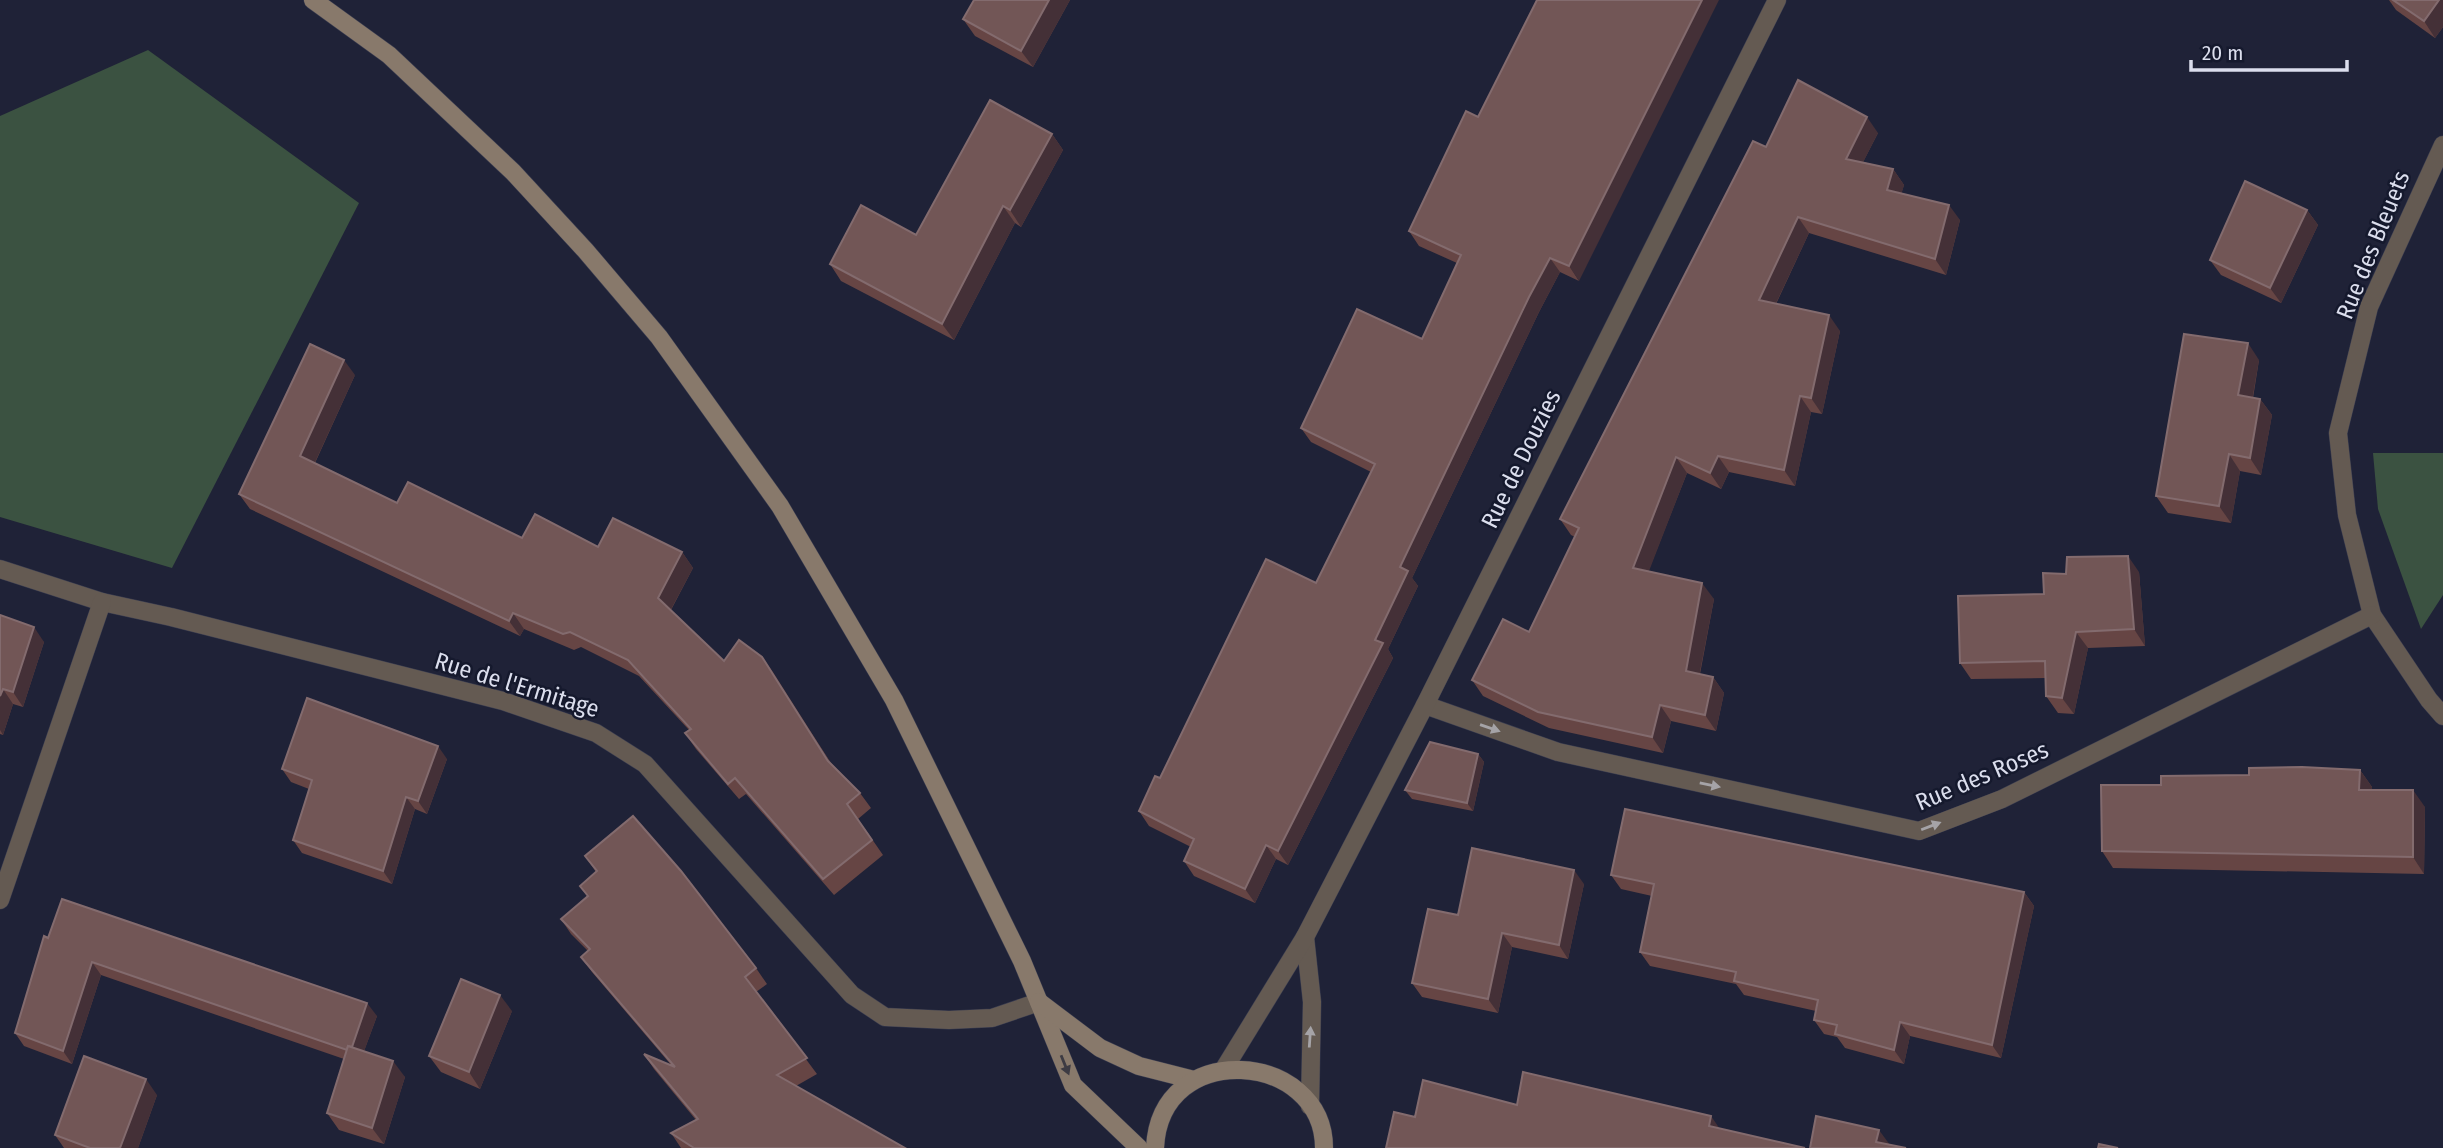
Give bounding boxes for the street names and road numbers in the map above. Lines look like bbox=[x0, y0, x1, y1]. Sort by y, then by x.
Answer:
street label: Rue des Bleuets bbox=[2331, 167, 2415, 323]
street label: Rue de Douzies bbox=[1475, 385, 1567, 533]
street label: Rue de l'Ermitage bbox=[432, 647, 602, 723]
street label: Rue des Roses bbox=[1911, 735, 2053, 817]

